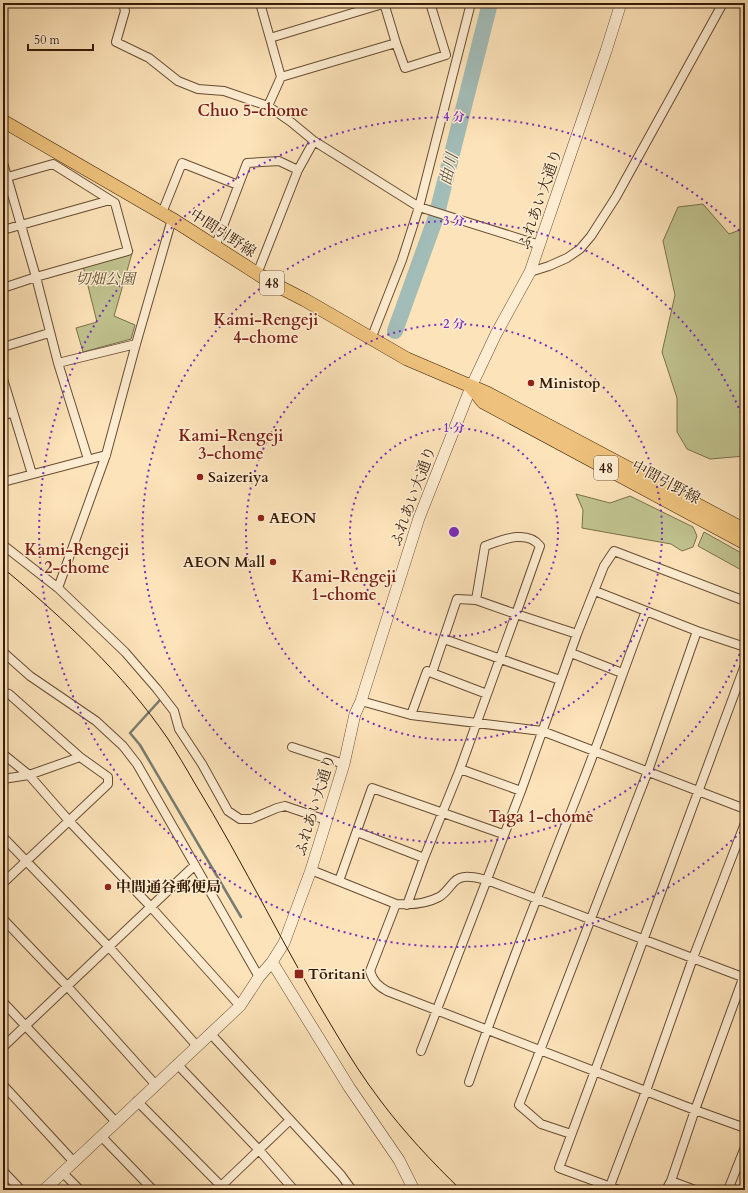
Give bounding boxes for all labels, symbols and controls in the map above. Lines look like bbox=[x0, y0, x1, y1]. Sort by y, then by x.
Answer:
scale bar bbox=[28, 26, 93, 52]
text: 50 m bbox=[34, 32, 61, 48]
district label: Chuo 5-chome bbox=[198, 100, 309, 122]
text: 4 分 bbox=[443, 109, 465, 125]
street label: ふれあい大通り bbox=[513, 146, 567, 252]
water label: 曲川 bbox=[434, 149, 464, 187]
street label: 中間引野線 bbox=[186, 204, 260, 262]
text: 3 分 bbox=[443, 213, 465, 229]
park label: 切畑公園 bbox=[75, 269, 138, 289]
road number: 48 bbox=[260, 271, 284, 295]
district label: Kami-Rengeji 4-chome bbox=[214, 309, 318, 349]
text: 2 分 bbox=[443, 316, 465, 332]
place label: Ministop bbox=[539, 373, 600, 393]
marker: Ministop bbox=[526, 378, 536, 388]
text: 1 分 bbox=[443, 420, 465, 436]
district label: Kami-Rengeji 3-chome bbox=[179, 425, 283, 465]
street label: ふれあい大通り bbox=[386, 443, 440, 549]
road number: 48 bbox=[594, 456, 618, 480]
street label: 中間引野線 bbox=[628, 456, 704, 508]
place label: Saizeriya bbox=[208, 467, 269, 487]
marker: Saizeriya bbox=[195, 472, 205, 482]
place label: AEON bbox=[269, 508, 316, 528]
marker: AEON bbox=[256, 513, 266, 523]
centre of rings bbox=[447, 525, 461, 539]
district label: Kami-Rengeji 2-chome bbox=[25, 539, 129, 579]
place label: AEON Mall bbox=[183, 552, 266, 572]
marker: AEON Mall bbox=[268, 557, 278, 567]
district label: Kami-Rengeji 1-chome bbox=[292, 566, 396, 606]
street label: ふれあい大通り bbox=[290, 752, 340, 858]
district label: Taga 1-chome bbox=[488, 806, 594, 828]
place label: 中間通谷郵便局 bbox=[116, 877, 221, 897]
marker: 中間通谷郵便局 bbox=[103, 882, 113, 892]
place label: Tōritani bbox=[308, 964, 366, 984]
marker: Tōritani bbox=[293, 968, 305, 980]

